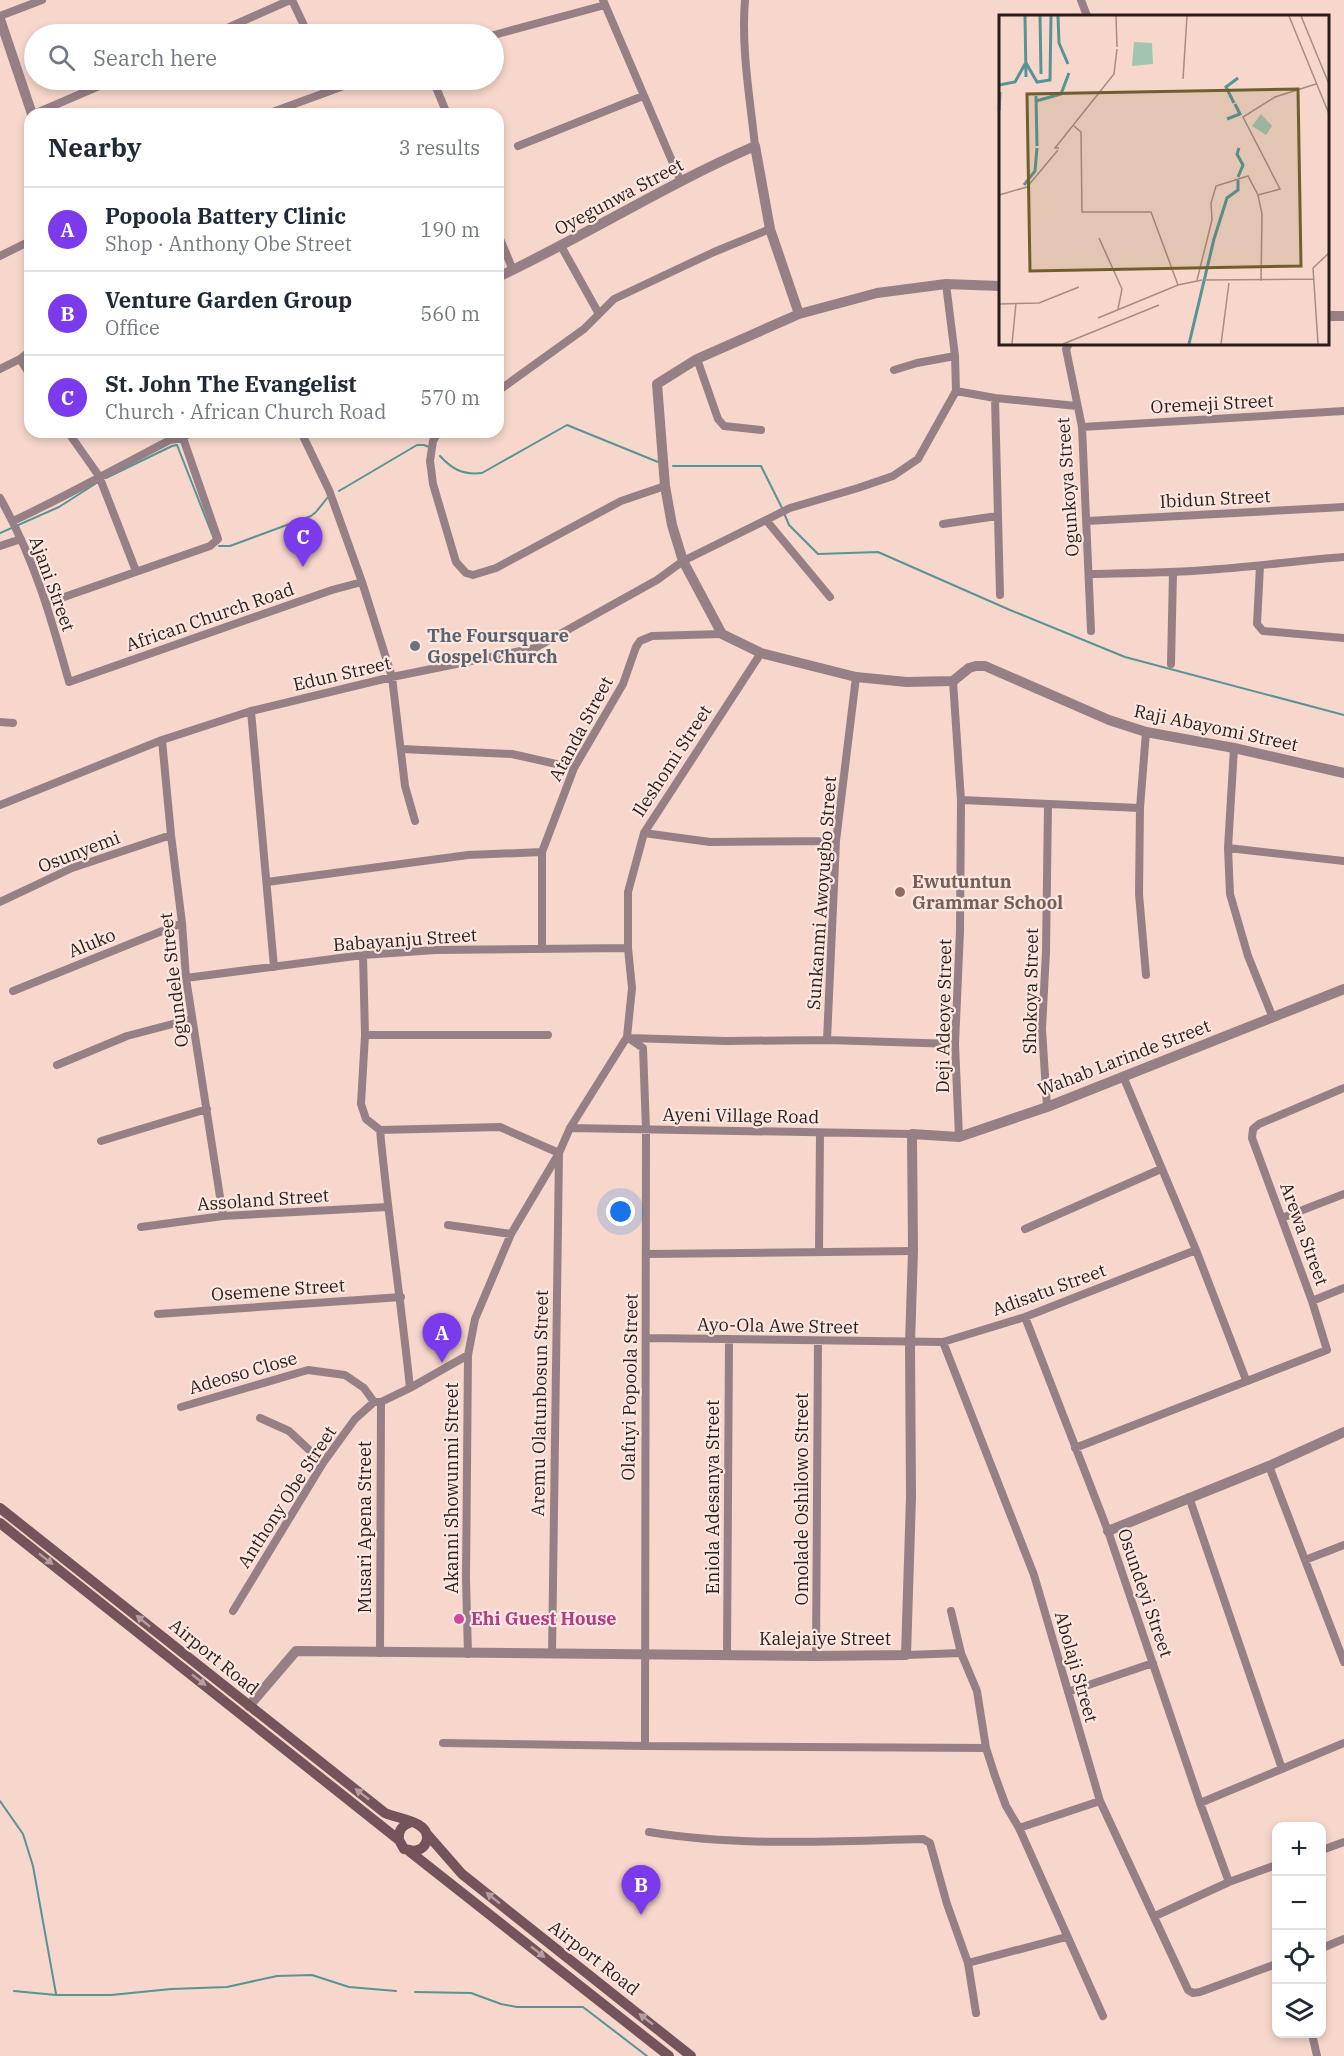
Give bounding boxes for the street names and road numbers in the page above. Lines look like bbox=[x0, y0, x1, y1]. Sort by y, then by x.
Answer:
street label: Oyegunwa Street bbox=[550, 153, 687, 240]
street label: Oremeji Street bbox=[1150, 389, 1274, 418]
street label: Ogunkoya Street bbox=[1051, 417, 1084, 557]
street label: Ibidun Street bbox=[1159, 484, 1271, 513]
street label: Ajani Street bbox=[25, 533, 80, 635]
street label: African Church Road bbox=[123, 577, 297, 656]
street label: Edun Street bbox=[291, 651, 393, 696]
street label: Atanda Street bbox=[543, 672, 618, 785]
street label: Raji Abayomi Street bbox=[1132, 699, 1300, 756]
street label: Ileshomi Street bbox=[627, 700, 716, 821]
street label: Sunkanmi Awoyugbo Street bbox=[802, 775, 841, 1011]
street label: Osunyemi bbox=[35, 825, 123, 878]
street label: Ogundele Street bbox=[154, 911, 193, 1049]
street label: Aluko bbox=[65, 923, 119, 962]
street label: Babayanju Street bbox=[332, 923, 478, 956]
street label: Shokoya Street bbox=[1018, 928, 1043, 1054]
street label: Deji Adeoye Street bbox=[931, 939, 956, 1093]
street label: Wahab Larinde Street bbox=[1034, 1014, 1213, 1101]
street label: Ayeni Village Road bbox=[662, 1103, 820, 1128]
street label: Arewa Street bbox=[1275, 1179, 1334, 1289]
street label: Assoland Street bbox=[196, 1183, 330, 1216]
street label: Adisatu Street bbox=[989, 1258, 1109, 1321]
street label: Osemene Street bbox=[210, 1273, 346, 1306]
street label: Aremu Olatunbosun Street bbox=[526, 1289, 553, 1516]
street label: Olafuyi Popoola Street bbox=[616, 1293, 643, 1481]
street label: Ayo-Ola Awe Street bbox=[697, 1313, 859, 1338]
street label: Adeoso Close bbox=[186, 1346, 300, 1399]
street label: Akanni Showunmi Street bbox=[440, 1382, 463, 1594]
street label: Omolade Oshilowo Street bbox=[790, 1393, 813, 1605]
street label: Eniola Adesanya Street bbox=[701, 1400, 724, 1594]
street label: Anthony Obe Street bbox=[232, 1421, 341, 1572]
street label: Musari Apena Street bbox=[353, 1441, 376, 1613]
street label: Osundeyi Street bbox=[1113, 1525, 1178, 1660]
street label: Abolaji Street bbox=[1050, 1609, 1103, 1725]
street label: Airport Road bbox=[165, 1613, 264, 1700]
street label: Kalejaiye Street bbox=[759, 1627, 891, 1650]
street label: Airport Road bbox=[544, 1915, 644, 2000]

